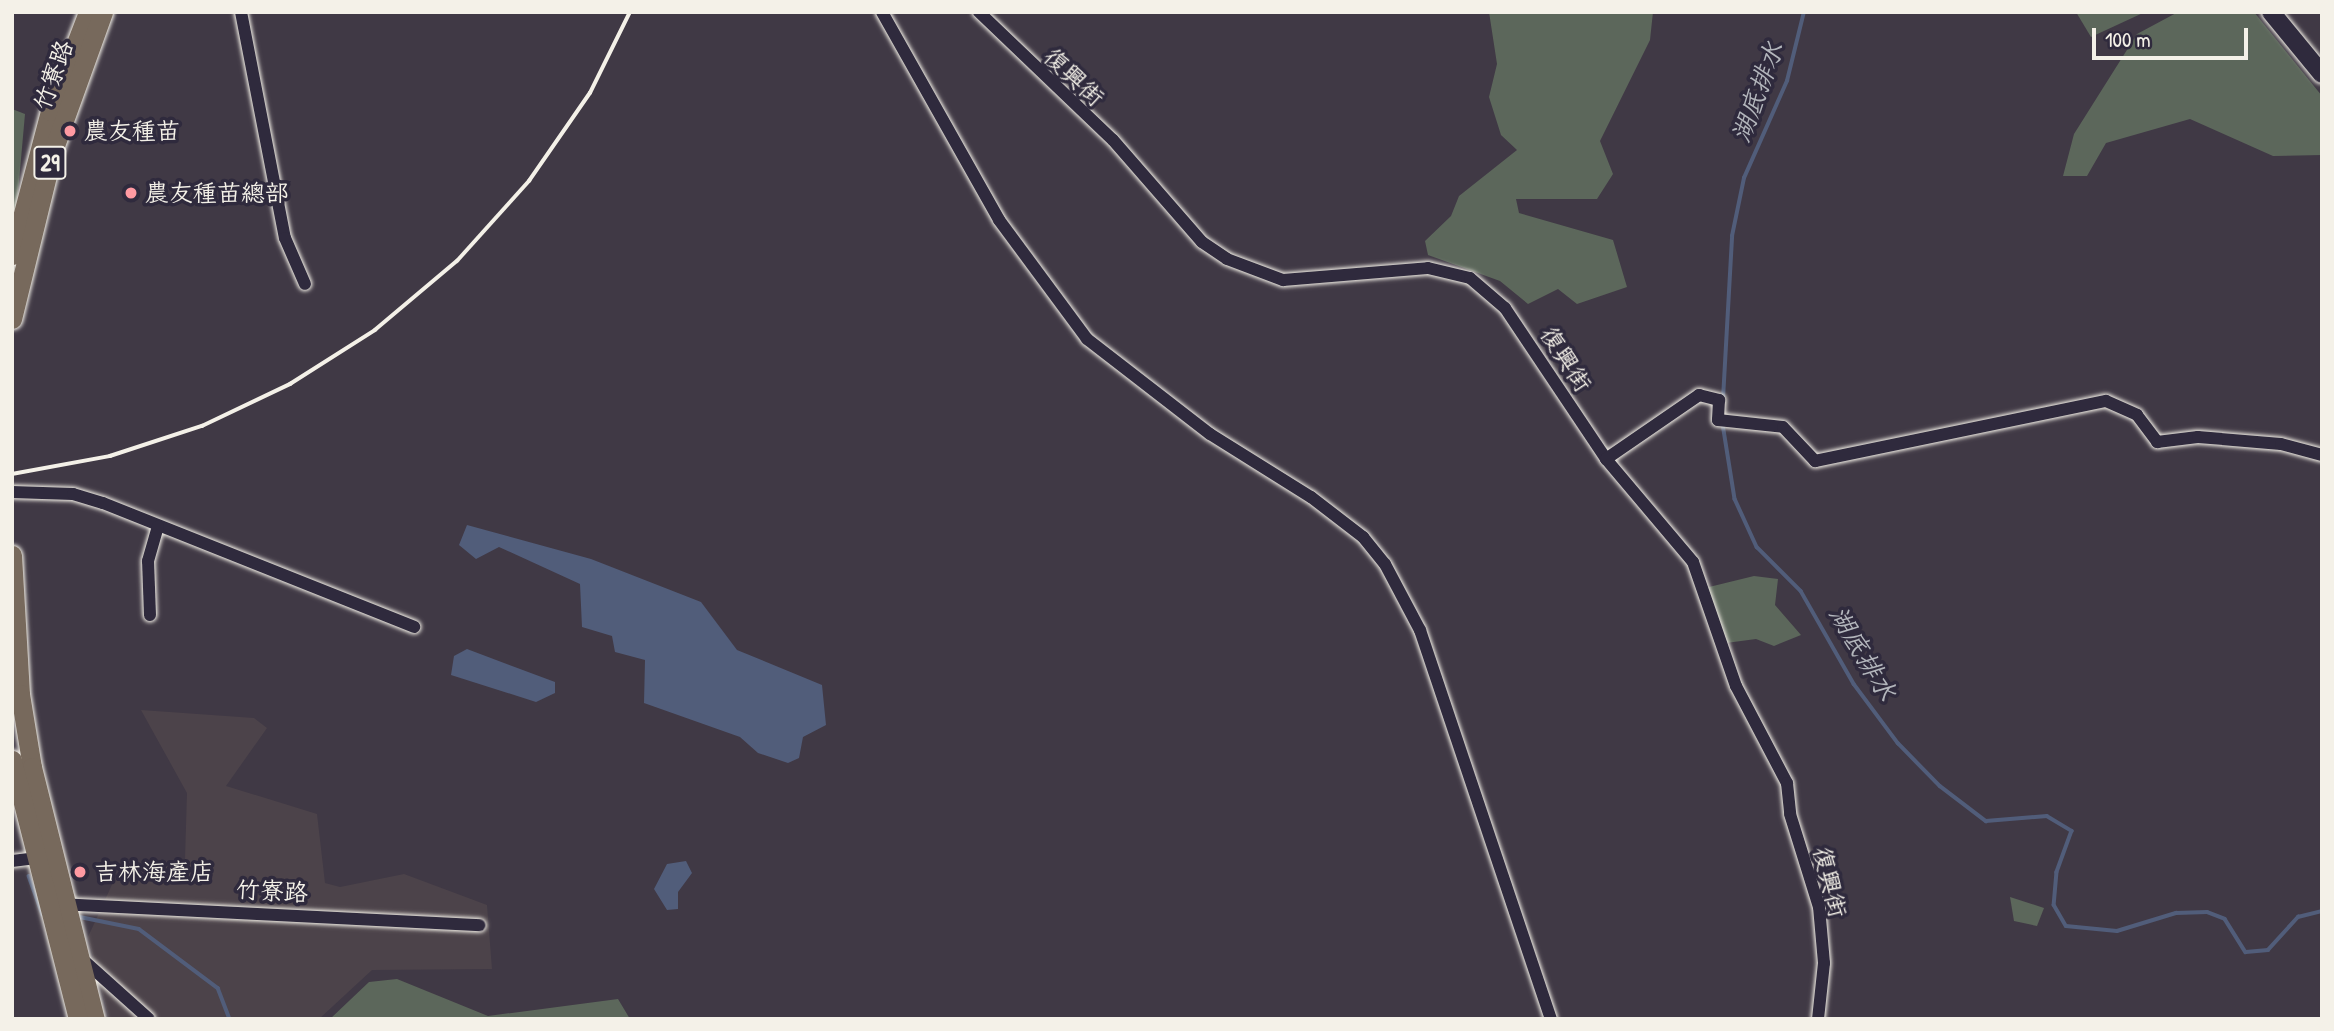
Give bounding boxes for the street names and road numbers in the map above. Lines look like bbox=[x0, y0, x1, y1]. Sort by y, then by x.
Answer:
street label: 竹寮路 bbox=[27, 36, 79, 114]
street label: 復興街 bbox=[1038, 42, 1110, 112]
road number: 29 bbox=[32, 144, 68, 182]
street label: 復興街 bbox=[1534, 321, 1598, 397]
street label: 復興街 bbox=[1807, 844, 1853, 920]
street label: 竹寮路 bbox=[235, 875, 309, 907]

